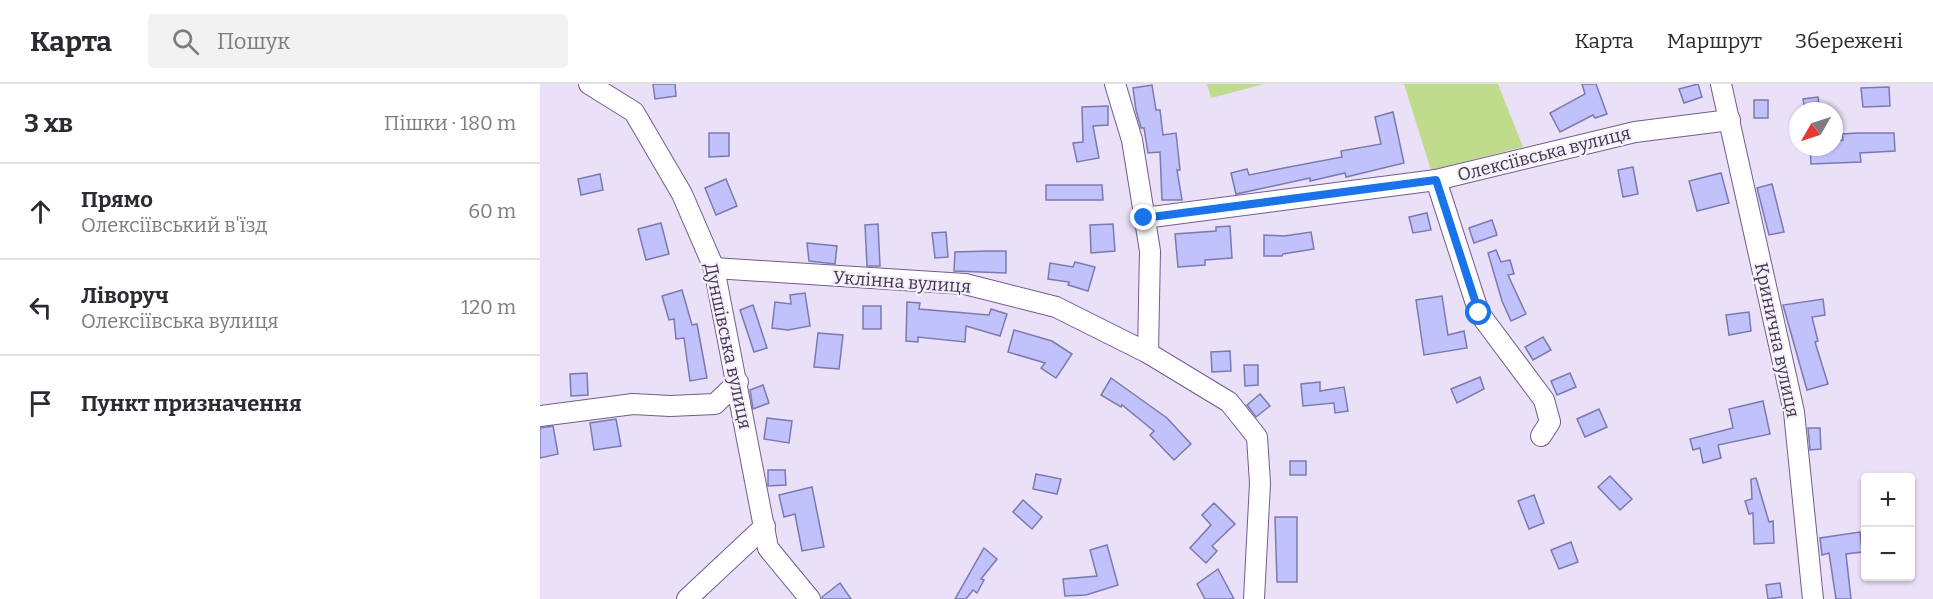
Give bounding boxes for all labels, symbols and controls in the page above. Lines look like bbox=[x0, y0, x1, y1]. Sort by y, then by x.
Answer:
search box bbox=[148, 14, 568, 68]
text: Карта bbox=[30, 25, 112, 58]
icon: search bbox=[169, 25, 202, 58]
text: Пошук bbox=[217, 28, 290, 55]
text: Карта bbox=[1575, 28, 1634, 54]
text: Маршрут bbox=[1667, 28, 1762, 54]
text: Збережені bbox=[1795, 28, 1903, 54]
north arrow bbox=[1789, 102, 1843, 156]
text: 3 хв bbox=[24, 108, 73, 139]
text: Пішки · 180 m bbox=[384, 111, 516, 135]
street label: Олексіївська вулиця bbox=[1455, 122, 1633, 186]
text: Прямо bbox=[81, 186, 153, 213]
icon: ahead bbox=[24, 195, 57, 228]
text: 60 m bbox=[468, 199, 516, 223]
route end bbox=[1130, 204, 1156, 230]
text: Олексіївський в'їзд bbox=[81, 213, 267, 237]
street label: Кринична вулиця bbox=[1750, 260, 1804, 420]
street label: Дуншівська вулиця bbox=[700, 261, 756, 431]
street label: Уклінна вулиця bbox=[832, 266, 972, 298]
text: Ліворуч bbox=[81, 282, 169, 309]
icon: left bbox=[24, 291, 57, 324]
text: 120 m bbox=[461, 295, 516, 319]
route start bbox=[1465, 299, 1491, 325]
text: Олексіївська вулиця bbox=[81, 309, 279, 333]
icon: arrive bbox=[24, 387, 57, 420]
text: Пункт призначення bbox=[81, 390, 302, 417]
map controls bbox=[1861, 473, 1915, 581]
button: + bbox=[1861, 473, 1915, 527]
button: − bbox=[1861, 527, 1915, 581]

